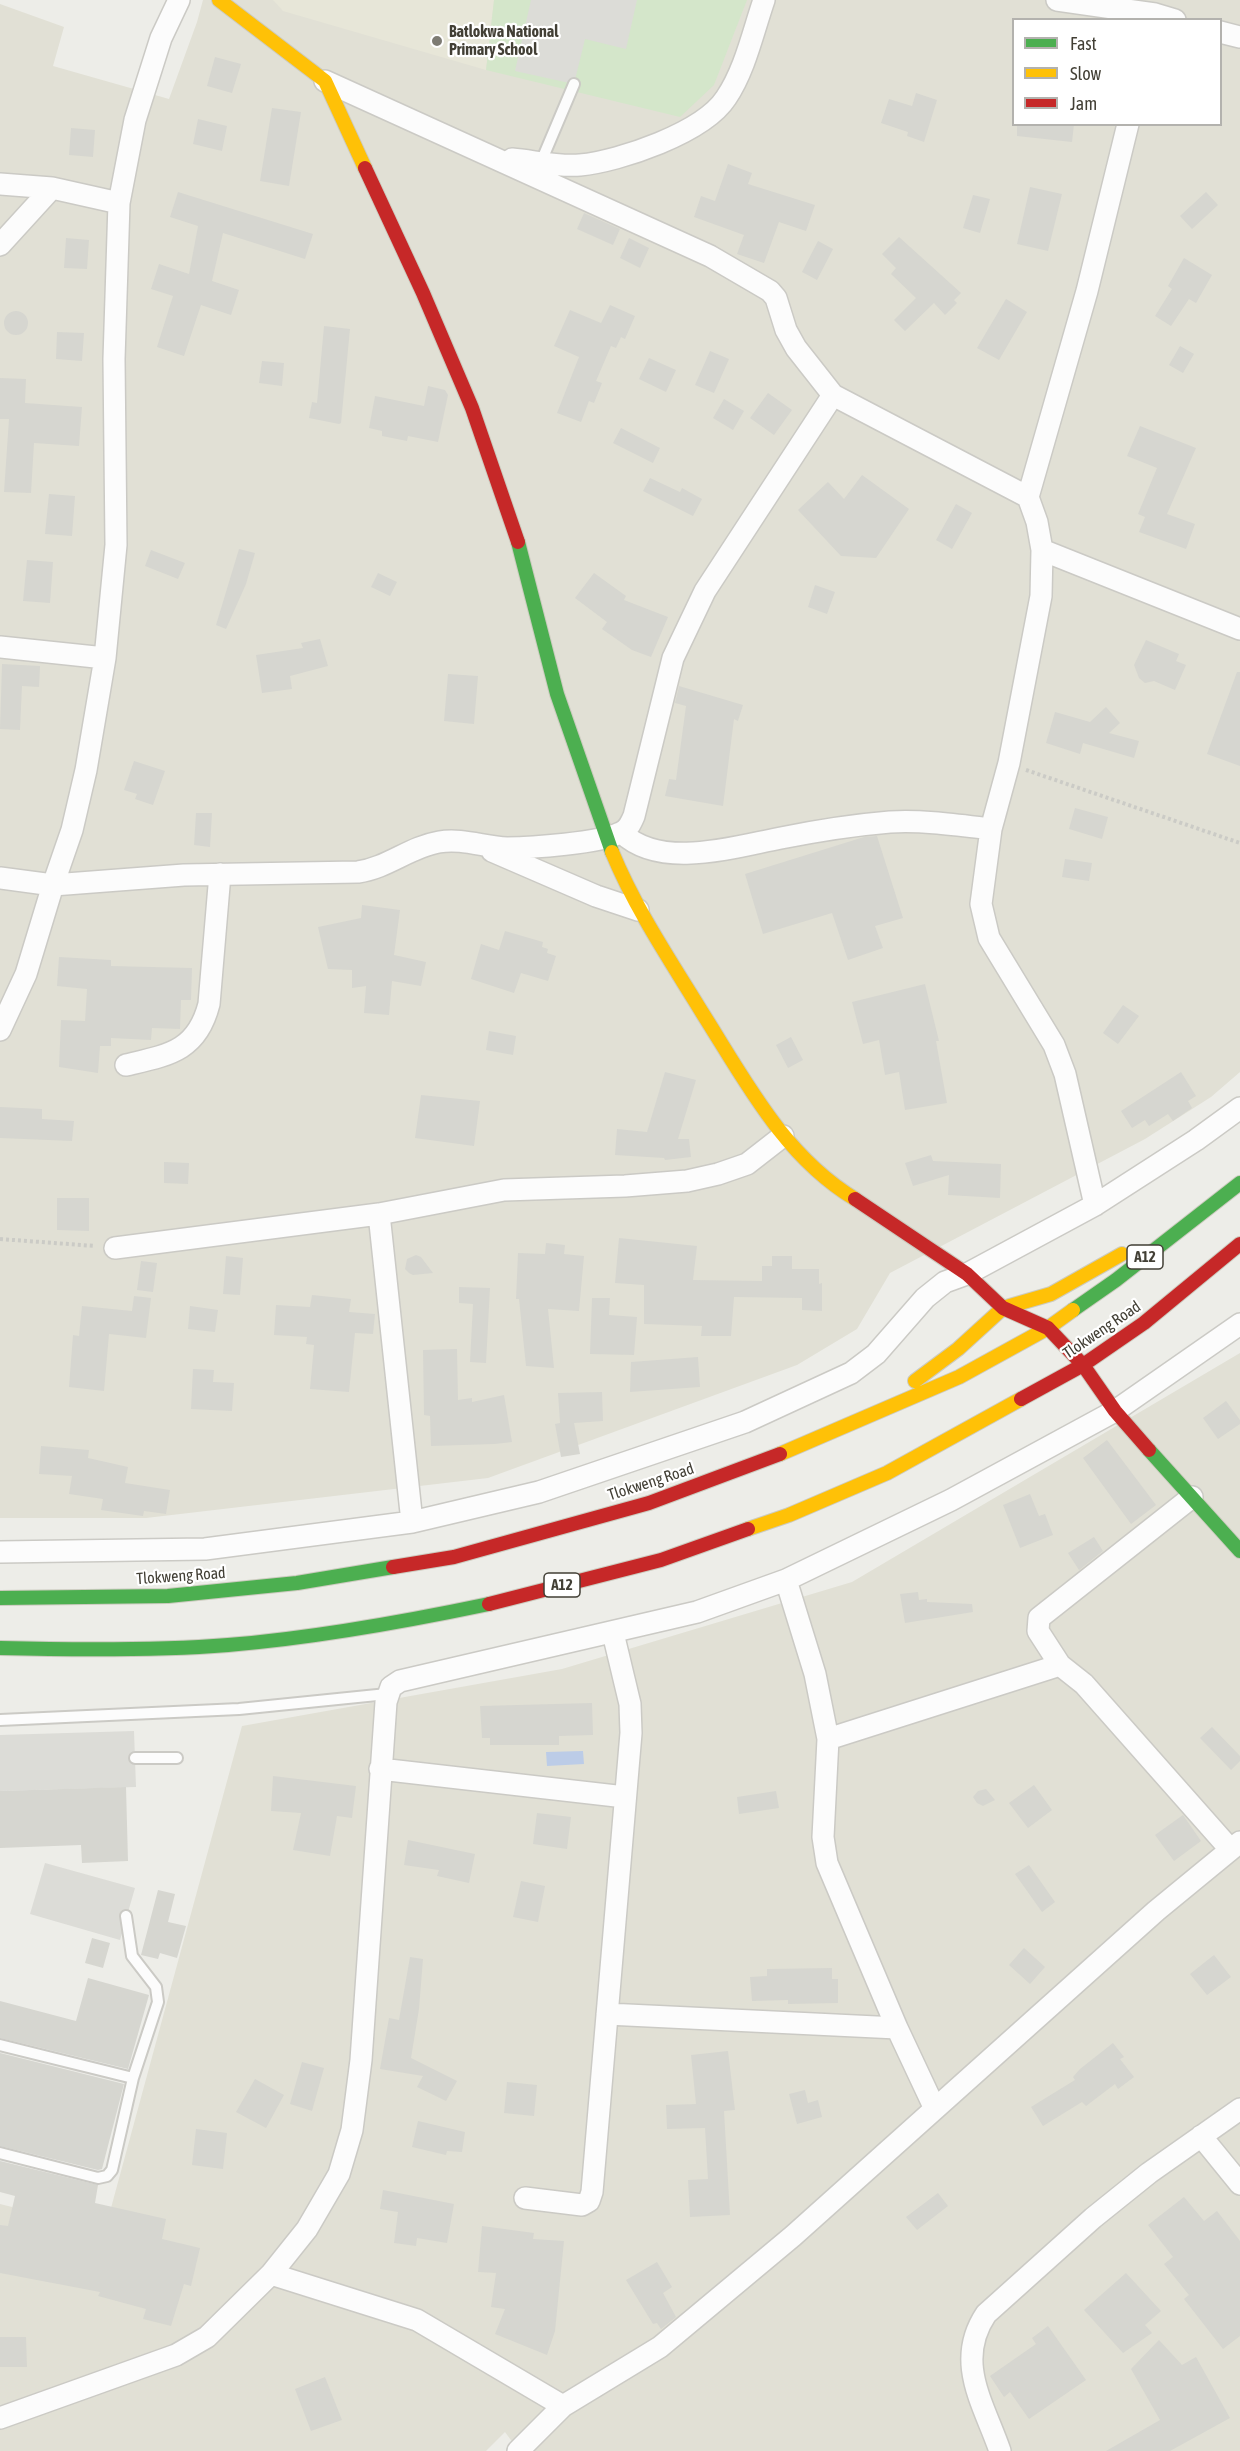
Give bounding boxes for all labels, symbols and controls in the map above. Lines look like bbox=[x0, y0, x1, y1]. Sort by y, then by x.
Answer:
legend bbox=[1012, 18, 1222, 126]
place label: Batlokwa National Primary School bbox=[449, 22, 558, 60]
text: Fast bbox=[1070, 33, 1097, 54]
marker: Batlokwa National Primary School bbox=[430, 34, 444, 48]
text: Slow bbox=[1070, 63, 1101, 84]
text: Jam bbox=[1070, 93, 1097, 114]
road number: A12 bbox=[1127, 1245, 1163, 1269]
street label: Tlokweng Road bbox=[1060, 1297, 1144, 1363]
street label: Tlokweng Road bbox=[606, 1459, 696, 1505]
street label: Tlokweng Road bbox=[136, 1563, 226, 1589]
road number: A12 bbox=[544, 1573, 580, 1597]

